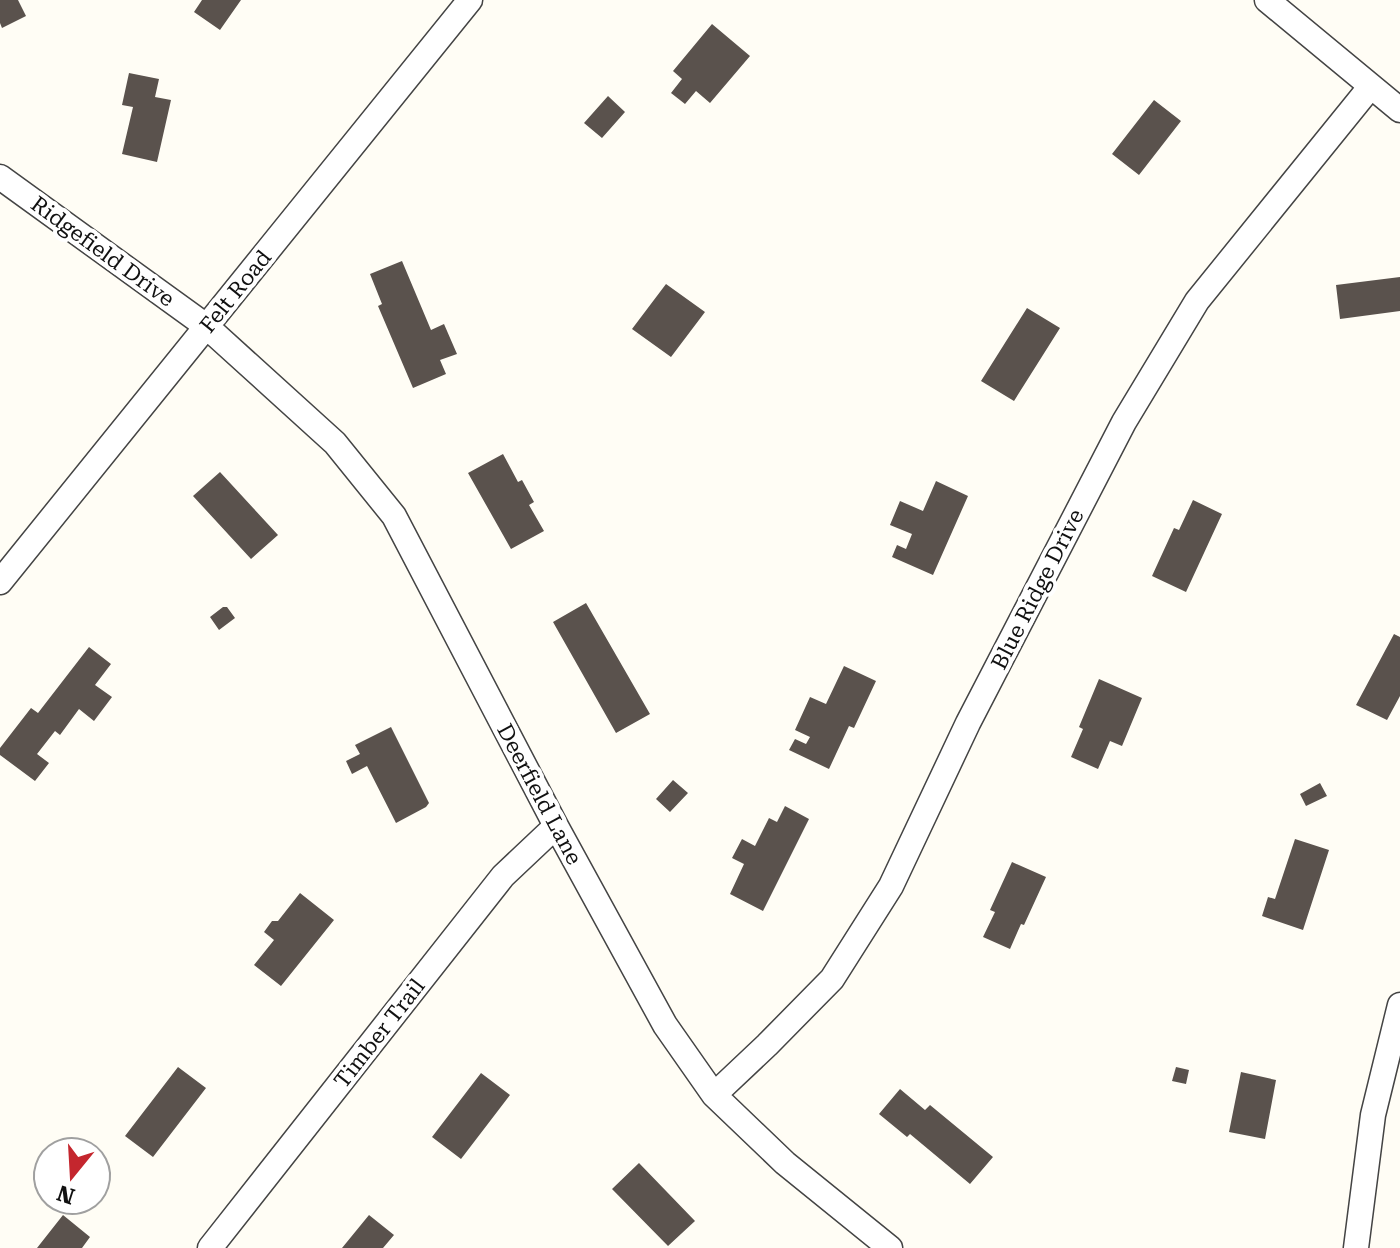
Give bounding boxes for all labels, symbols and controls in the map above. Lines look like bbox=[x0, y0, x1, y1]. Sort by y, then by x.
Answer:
street label: Ridgefield Drive bbox=[26, 191, 179, 312]
street label: Felt Road bbox=[195, 245, 276, 338]
street label: Blue Ridge Drive bbox=[986, 505, 1089, 673]
street label: Deerfield Lane bbox=[492, 720, 587, 869]
street label: Timber Trail bbox=[329, 974, 430, 1093]
north arrow bbox=[32, 1136, 112, 1216]
text: N bbox=[54, 1180, 78, 1209]

